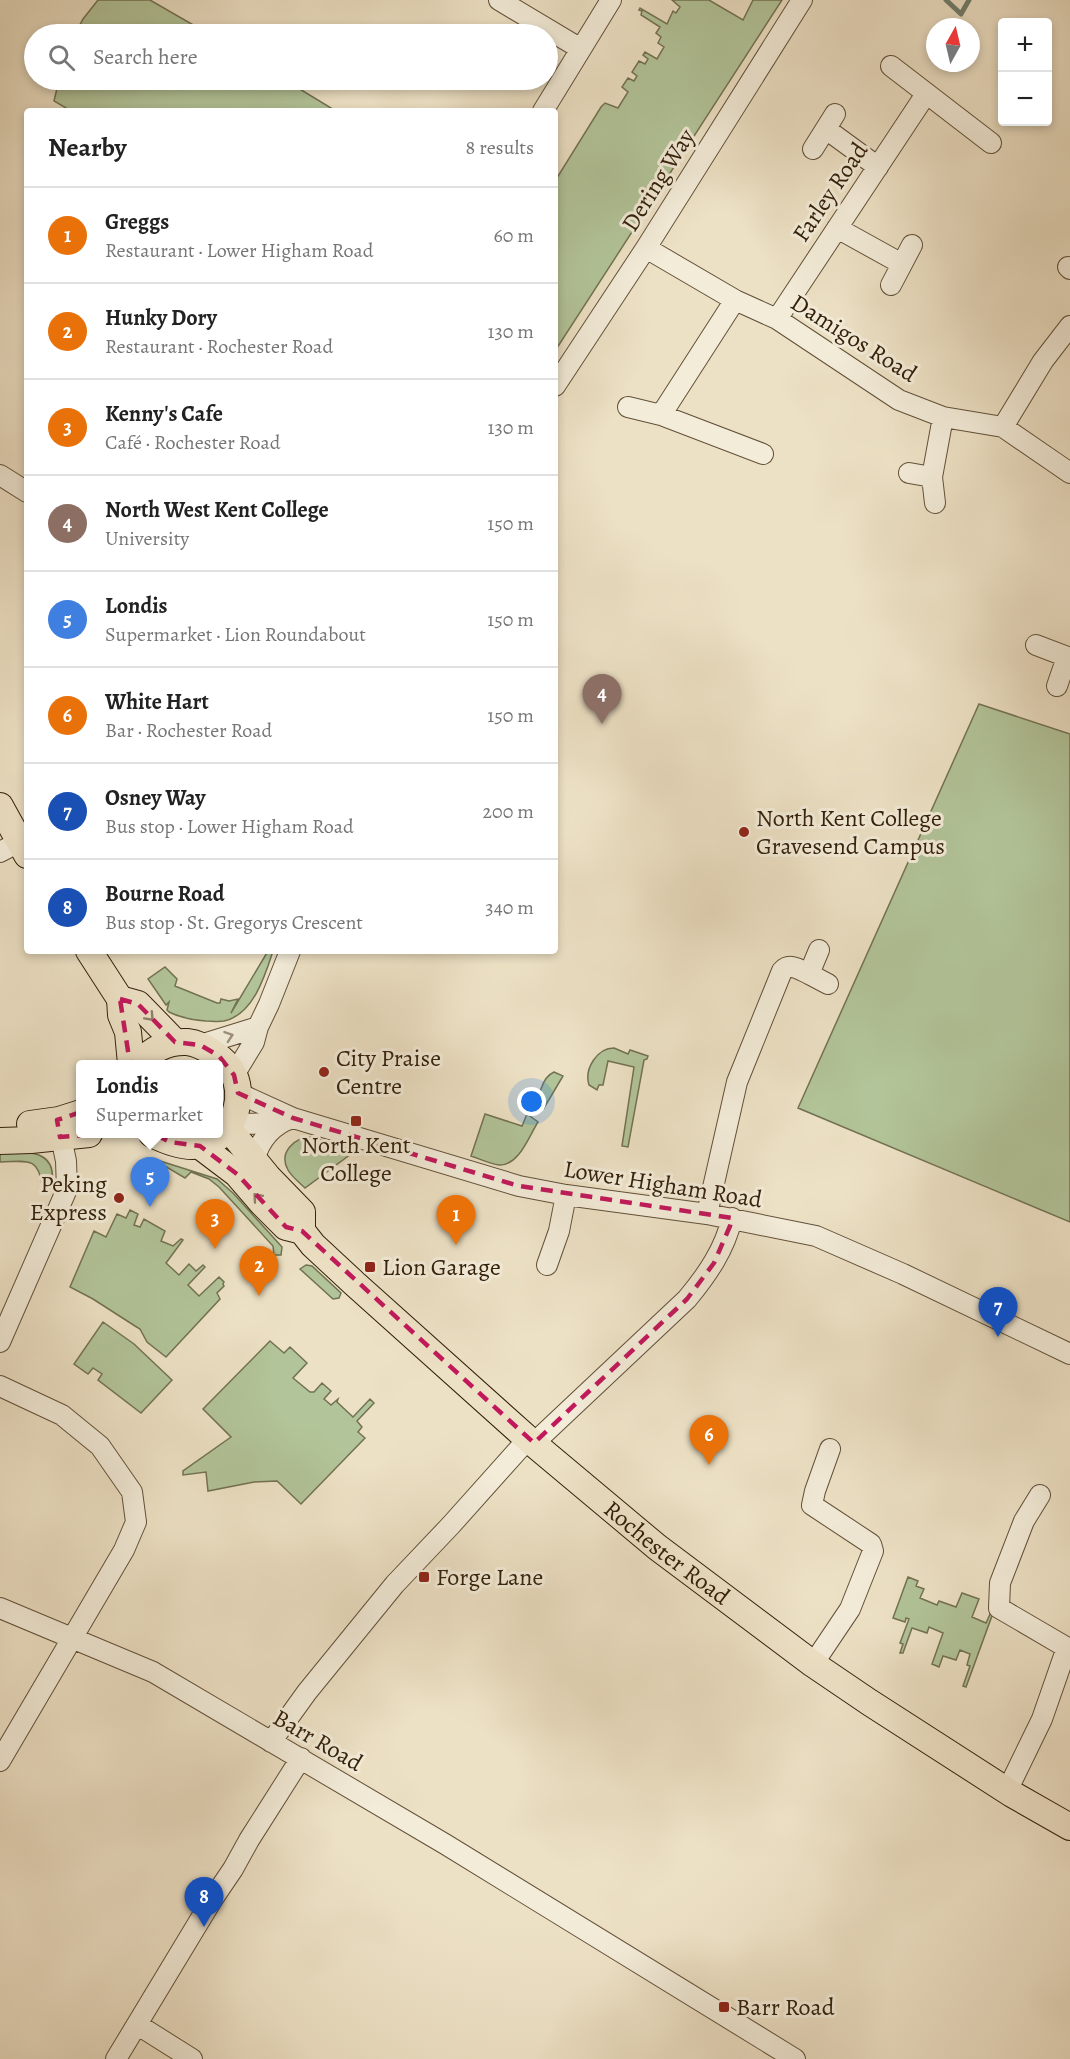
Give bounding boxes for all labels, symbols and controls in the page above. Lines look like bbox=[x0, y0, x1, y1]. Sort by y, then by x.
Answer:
north arrow bbox=[926, 18, 980, 72]
map controls bbox=[998, 18, 1052, 126]
button: + bbox=[998, 18, 1052, 72]
search box bbox=[24, 24, 558, 90]
icon: search bbox=[45, 41, 78, 74]
text: Search here bbox=[93, 42, 198, 72]
button: − bbox=[998, 72, 1052, 126]
street label: Dering Way bbox=[614, 122, 702, 237]
text: Nearby bbox=[48, 130, 127, 165]
text: 8 results bbox=[466, 134, 534, 161]
street label: Farley Road bbox=[785, 136, 875, 248]
text: Greggs bbox=[105, 207, 169, 237]
text: 1 bbox=[64, 222, 71, 249]
text: 60 m bbox=[494, 222, 534, 249]
text: Restaurant · Lower Higham Road bbox=[105, 237, 374, 264]
street label: Damigos Road bbox=[785, 287, 923, 390]
text: Hunky Dory bbox=[105, 303, 217, 333]
text: 2 bbox=[63, 318, 72, 345]
text: 130 m bbox=[488, 318, 534, 345]
text: Restaurant · Rochester Road bbox=[105, 333, 333, 360]
text: Kenny's Cafe bbox=[105, 399, 223, 429]
text: 3 bbox=[63, 414, 72, 441]
text: 130 m bbox=[488, 414, 534, 441]
text: Café · Rochester Road bbox=[105, 429, 280, 456]
text: North West Kent College bbox=[105, 495, 329, 525]
text: 4 bbox=[63, 510, 72, 537]
text: 150 m bbox=[487, 510, 534, 537]
text: University bbox=[105, 525, 189, 552]
text: Londis bbox=[105, 591, 168, 621]
text: 5 bbox=[63, 606, 72, 633]
text: 150 m bbox=[487, 606, 534, 633]
text: Supermarket · Lion Roundabout bbox=[105, 621, 366, 648]
pin: 4 bbox=[582, 674, 622, 724]
text: White Hart bbox=[105, 687, 209, 717]
text: 6 bbox=[63, 702, 72, 729]
text: 150 m bbox=[487, 702, 534, 729]
text: Bar · Rochester Road bbox=[105, 717, 272, 744]
text: Osney Way bbox=[105, 783, 206, 813]
text: 7 bbox=[63, 798, 72, 825]
text: 200 m bbox=[483, 798, 534, 825]
place label: North Kent College Gravesend Campus bbox=[756, 802, 945, 862]
text: Bus stop · Lower Higham Road bbox=[105, 813, 354, 840]
marker: North Kent College Gravesend Campus bbox=[737, 825, 751, 839]
text: Bourne Road bbox=[105, 879, 225, 909]
text: 8 bbox=[63, 894, 72, 921]
text: 340 m bbox=[485, 894, 534, 921]
text: Bus stop · St. Gregorys Crescent bbox=[105, 909, 363, 936]
one-way arrow bbox=[143, 1010, 154, 1021]
one-way arrow bbox=[223, 1030, 234, 1043]
place label: City Praise Centre bbox=[336, 1042, 441, 1102]
popup bbox=[76, 1060, 223, 1138]
marker: City Praise Centre bbox=[317, 1065, 331, 1079]
text: Londis bbox=[96, 1071, 158, 1101]
your location bbox=[517, 1087, 546, 1116]
text: Supermarket bbox=[96, 1101, 203, 1128]
marker: North Kent College bbox=[349, 1114, 363, 1128]
place label: North Kent College bbox=[301, 1129, 411, 1189]
street label: Lower Higham Road bbox=[562, 1153, 765, 1215]
pin: 5 bbox=[130, 1158, 170, 1207]
place label: Peking Express bbox=[30, 1168, 107, 1228]
marker: Peking Express bbox=[112, 1191, 126, 1205]
one-way arrow bbox=[253, 1193, 264, 1204]
pin: 1 bbox=[436, 1196, 476, 1245]
pin: 3 bbox=[196, 1200, 234, 1249]
pin: 2 bbox=[240, 1246, 278, 1296]
place label: Lion Garage bbox=[382, 1251, 501, 1283]
marker: Lion Garage bbox=[363, 1260, 377, 1274]
pin: 7 bbox=[978, 1288, 1018, 1337]
pin: 6 bbox=[690, 1416, 728, 1465]
street label: Rochester Road bbox=[597, 1493, 736, 1612]
place label: Forge Lane bbox=[436, 1561, 543, 1593]
marker: Forge Lane bbox=[417, 1570, 431, 1584]
street label: Barr Road bbox=[267, 1701, 369, 1779]
pin: 8 bbox=[184, 1878, 224, 1927]
place label: Barr Road bbox=[736, 1991, 835, 2023]
marker: Barr Road bbox=[717, 2000, 731, 2014]

